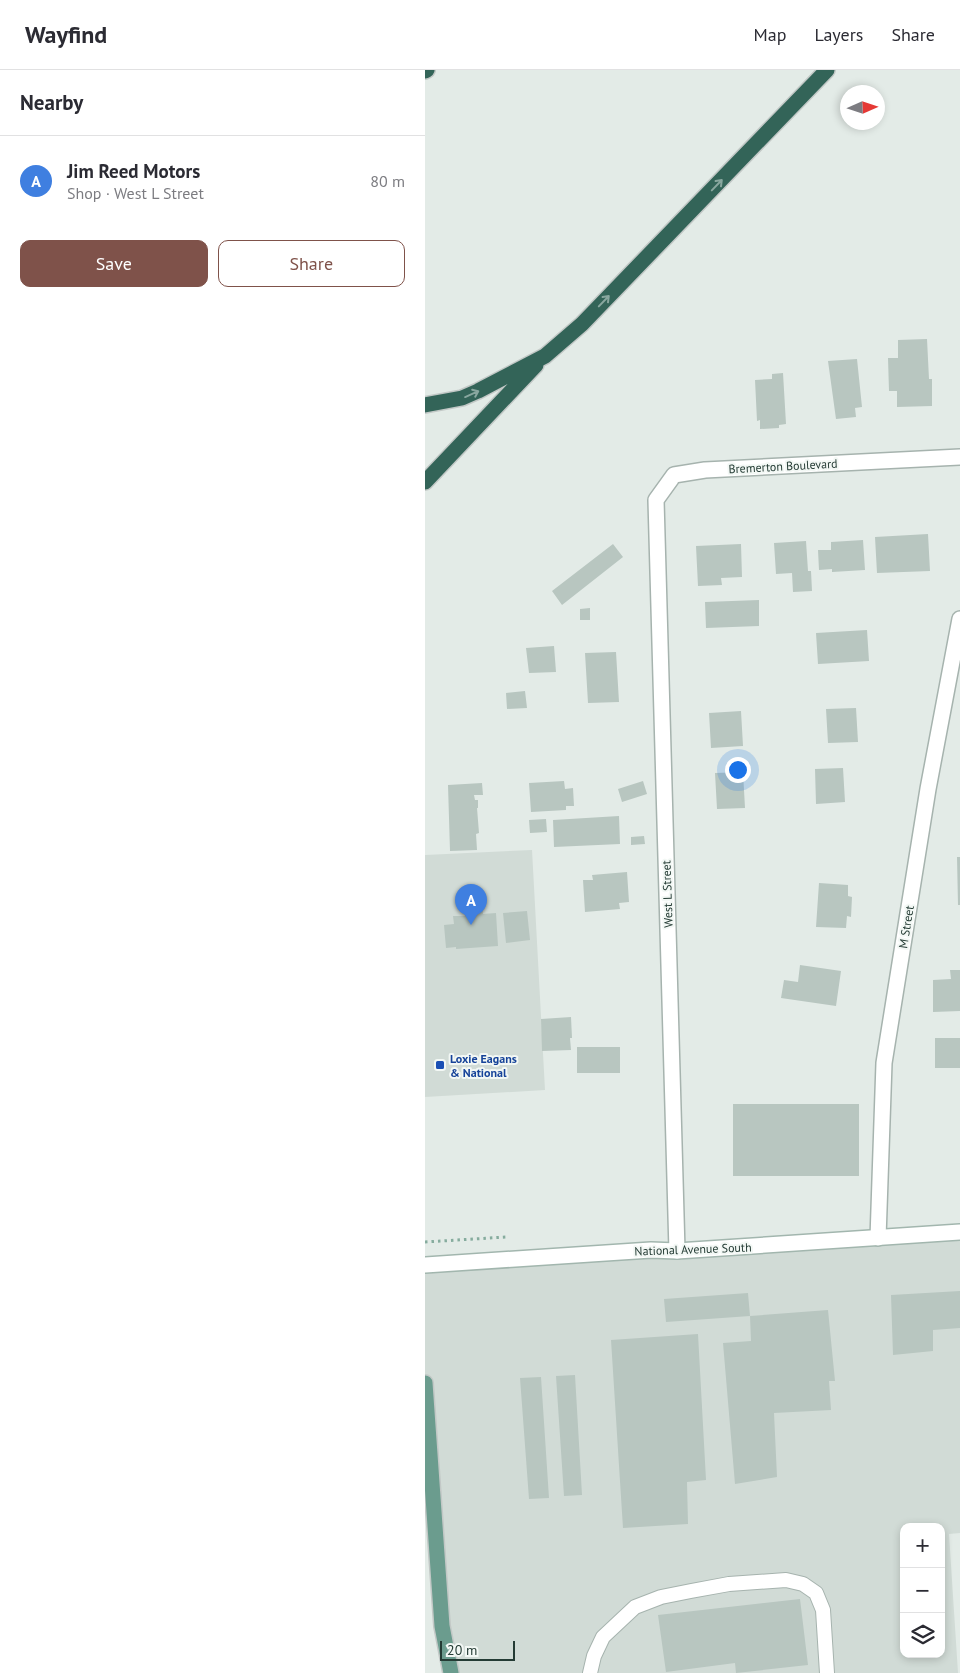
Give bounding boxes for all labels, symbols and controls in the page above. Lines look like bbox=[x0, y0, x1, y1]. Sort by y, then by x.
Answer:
text: Wayfind bbox=[25, 19, 107, 50]
text: Map bbox=[754, 23, 786, 46]
text: Layers bbox=[814, 23, 863, 46]
text: Share bbox=[891, 23, 935, 46]
north arrow bbox=[840, 85, 885, 130]
text: Nearby bbox=[20, 89, 83, 116]
text: Jim Reed Motors bbox=[67, 159, 200, 183]
text: A bbox=[31, 171, 41, 191]
text: 80 m bbox=[370, 171, 405, 191]
one-way arrow bbox=[711, 179, 723, 191]
text: Shop · West L Street bbox=[67, 183, 204, 203]
button: Save bbox=[20, 240, 208, 287]
button: Share bbox=[218, 240, 405, 287]
one-way arrow bbox=[598, 295, 610, 308]
one-way arrow bbox=[464, 388, 479, 398]
street label: Bremerton Boulevard bbox=[728, 456, 838, 476]
your location bbox=[725, 757, 751, 783]
street label: West L Street bbox=[658, 860, 676, 928]
pin: A bbox=[455, 884, 487, 925]
street label: M Street bbox=[895, 904, 917, 950]
place label: Loxie Eagans & National bbox=[450, 1051, 517, 1080]
marker: Loxie Eagans & National bbox=[434, 1059, 446, 1071]
street label: National Avenue South bbox=[634, 1239, 752, 1259]
map controls bbox=[900, 1523, 945, 1658]
button: + bbox=[900, 1523, 945, 1568]
button: − bbox=[900, 1568, 945, 1613]
button: layers bbox=[900, 1613, 945, 1658]
scale bar bbox=[440, 1638, 515, 1661]
text: 20 m bbox=[447, 1641, 477, 1659]

